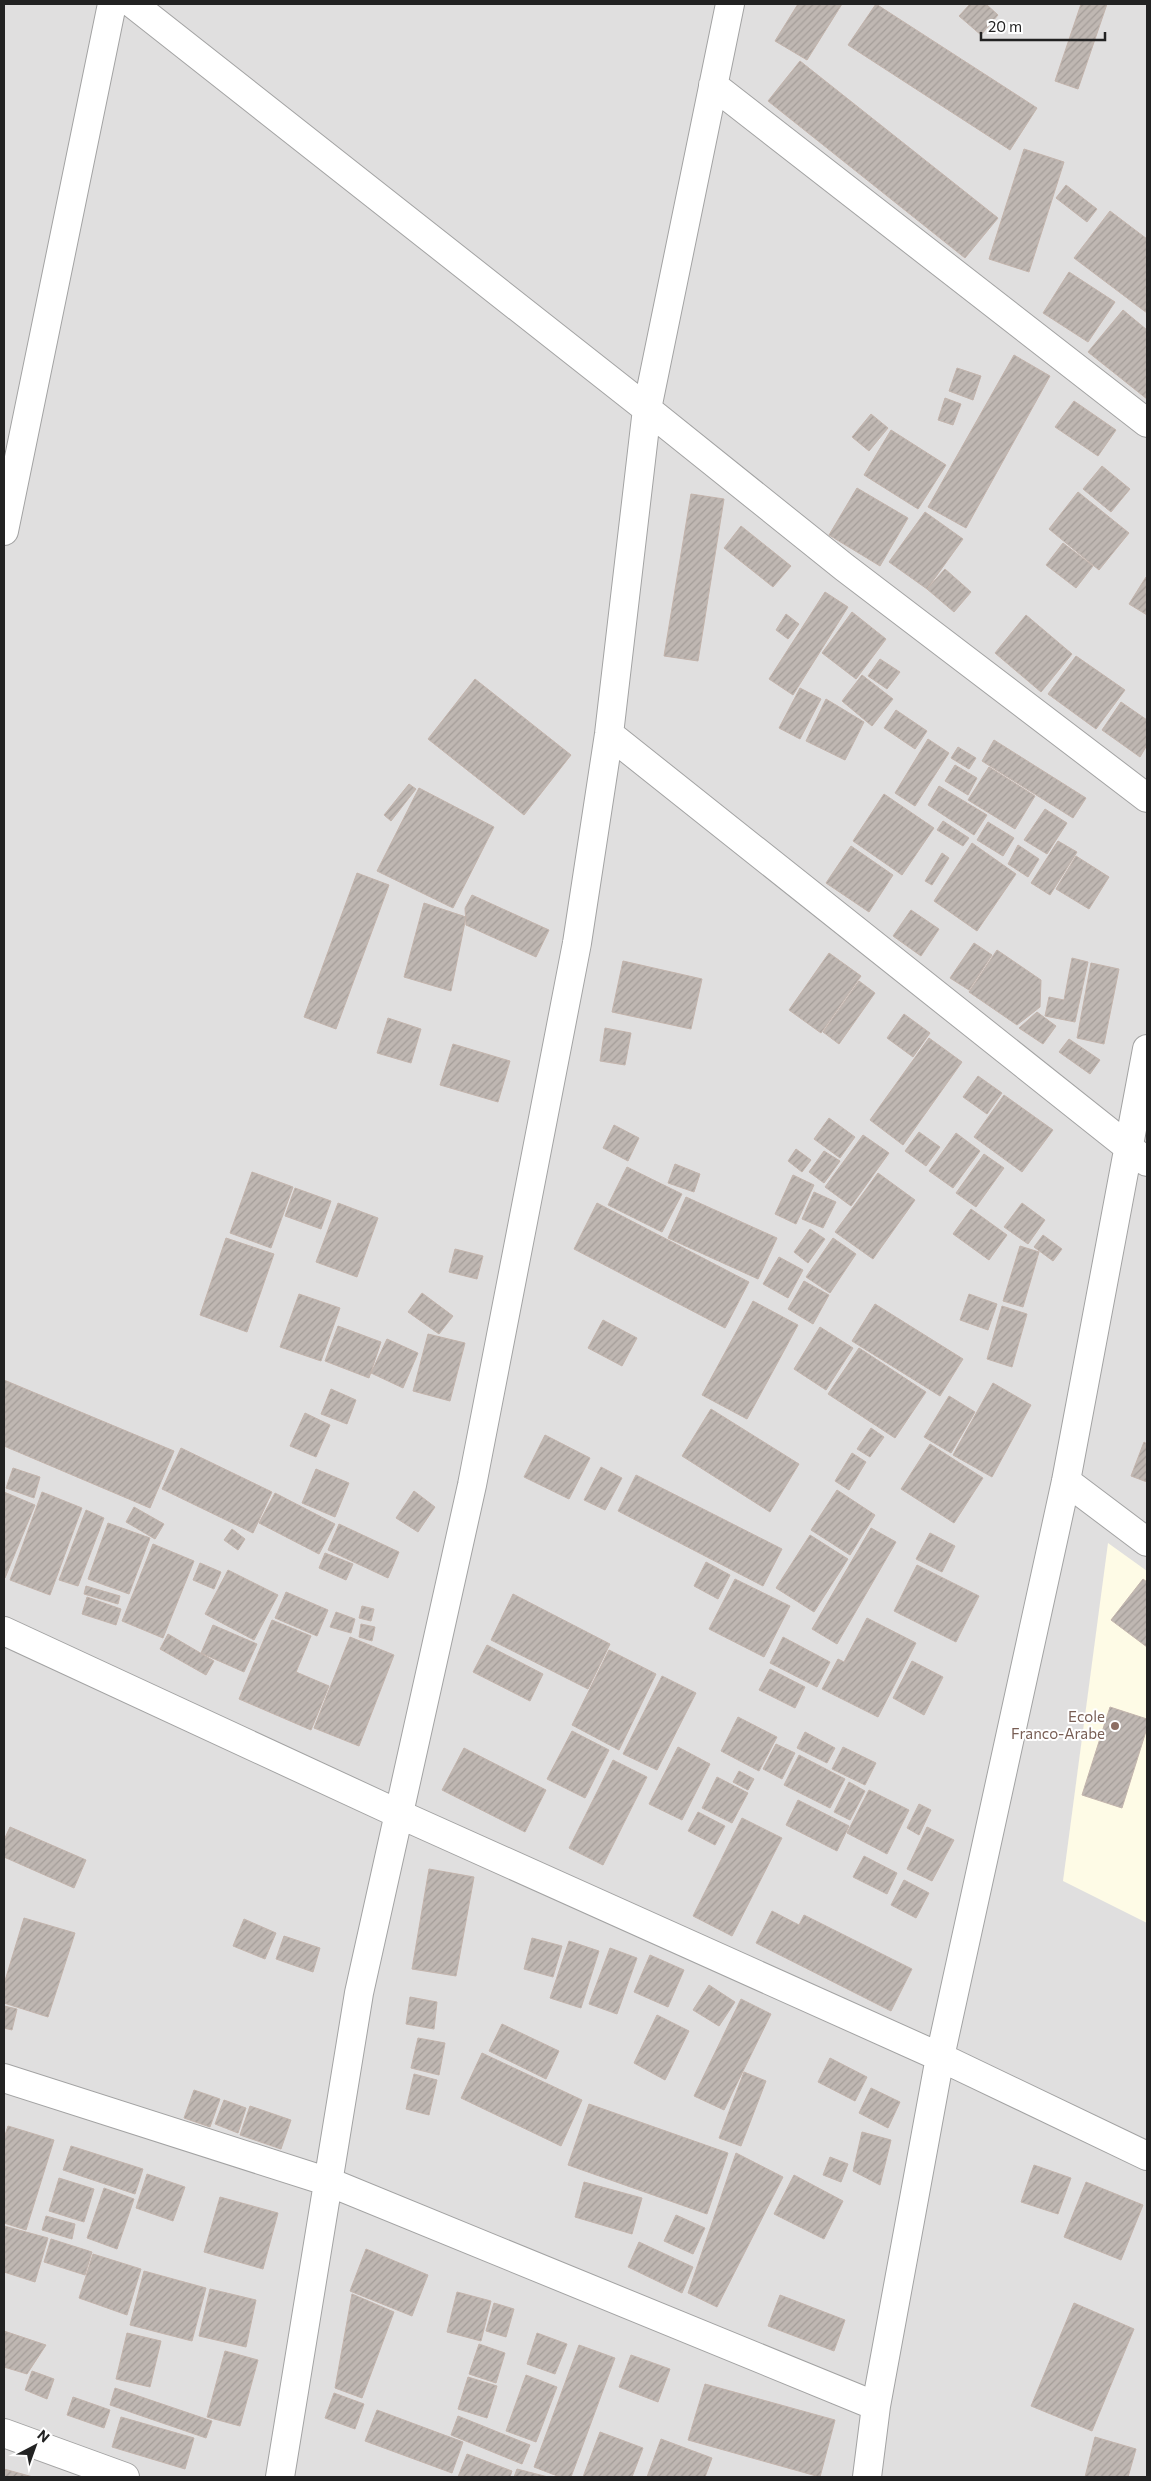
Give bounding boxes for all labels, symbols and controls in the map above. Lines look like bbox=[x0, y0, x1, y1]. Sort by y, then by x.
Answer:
scale bar bbox=[981, 10, 1105, 42]
text: 20 m bbox=[988, 17, 1022, 35]
place label: Ecole Franco-Arabe bbox=[1011, 1707, 1105, 1742]
marker: Ecole Franco-Arabe bbox=[1109, 1720, 1121, 1732]
north arrow bbox=[10, 2421, 60, 2471]
text: N bbox=[34, 2426, 53, 2446]

